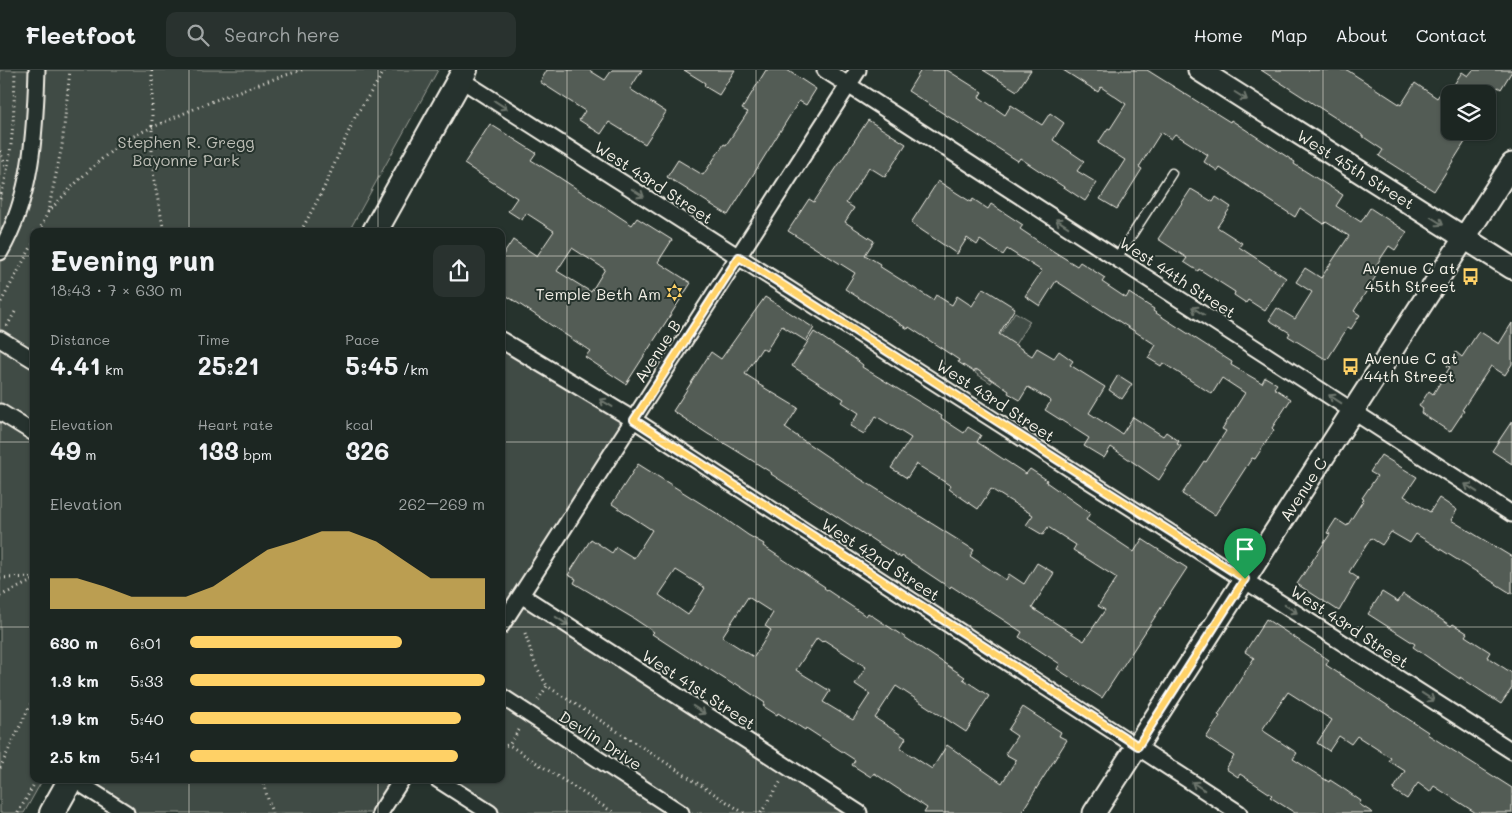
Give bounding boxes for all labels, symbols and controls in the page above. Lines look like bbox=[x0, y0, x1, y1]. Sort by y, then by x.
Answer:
search box bbox=[166, 12, 516, 57]
text: Fleetfoot bbox=[25, 19, 136, 50]
icon: search bbox=[184, 21, 212, 49]
text: Search here bbox=[224, 22, 340, 47]
text: Home bbox=[1194, 23, 1243, 47]
text: Map bbox=[1271, 23, 1307, 47]
text: About bbox=[1335, 23, 1388, 47]
text: Contact bbox=[1416, 23, 1487, 47]
map controls bbox=[1441, 85, 1496, 140]
button: layers bbox=[1441, 85, 1496, 140]
one-way arrow bbox=[1233, 91, 1247, 101]
one-way arrow bbox=[494, 100, 508, 111]
street label: West 45th Street bbox=[1293, 124, 1419, 214]
park label: Stephen R. Gregg Bayonne Park bbox=[117, 131, 255, 170]
street label: West 43rd Street bbox=[591, 136, 717, 228]
one-way arrow bbox=[631, 187, 645, 198]
one-way arrow bbox=[1430, 215, 1444, 226]
one-way arrow bbox=[1055, 218, 1069, 228]
street label: West 44th Street bbox=[1116, 231, 1240, 323]
text: Evening run bbox=[50, 242, 215, 278]
button: share bbox=[433, 245, 485, 297]
place label: Avenue C at 45th Street bbox=[1362, 257, 1456, 296]
bus stop icon: Avenue C at 45th Street bbox=[1460, 266, 1480, 286]
text: 18:43 · 7 × 630 m bbox=[50, 279, 182, 300]
place label: Temple Beth Am bbox=[536, 283, 661, 304]
synagogue icon: Temple Beth Am bbox=[665, 283, 685, 303]
one-way arrow bbox=[1192, 306, 1206, 316]
street label: Avenue B bbox=[629, 316, 685, 386]
text: Distance bbox=[50, 330, 110, 349]
text: Time bbox=[198, 330, 230, 349]
text: Pace bbox=[345, 330, 380, 349]
place label: Avenue C at 44th Street bbox=[1364, 347, 1458, 386]
text: 4.41 bbox=[50, 349, 100, 381]
text: 25:21 bbox=[198, 349, 259, 381]
text: 5:45 bbox=[345, 349, 398, 381]
street label: West 43rd Street bbox=[933, 354, 1059, 446]
bus stop icon: Avenue C at 44th Street bbox=[1340, 356, 1360, 376]
text: km bbox=[100, 360, 124, 379]
text: /km bbox=[398, 360, 429, 379]
one-way arrow bbox=[1328, 394, 1342, 404]
one-way arrow bbox=[600, 398, 614, 408]
text: Elevation bbox=[50, 415, 113, 434]
text: Heart rate bbox=[198, 415, 273, 434]
text: kcal bbox=[345, 415, 373, 434]
text: 49 bbox=[50, 434, 81, 466]
text: 133 bbox=[198, 434, 239, 466]
text: 326 bbox=[345, 434, 389, 466]
text: m bbox=[81, 445, 97, 464]
text: bpm bbox=[239, 445, 272, 464]
street label: Avenue C bbox=[1275, 453, 1331, 525]
one-way arrow bbox=[1464, 482, 1478, 493]
text: Elevation bbox=[50, 493, 122, 514]
text: 262–269 m bbox=[399, 493, 485, 514]
street label: West 42nd Street bbox=[818, 513, 944, 605]
pin bbox=[1224, 528, 1266, 579]
icon: arrive bbox=[1231, 535, 1259, 563]
street label: West 43rd Street bbox=[1287, 580, 1413, 672]
one-way arrow bbox=[1284, 605, 1298, 615]
one-way arrow bbox=[555, 617, 569, 627]
text: 630 m bbox=[50, 632, 98, 653]
text: 6:01 bbox=[130, 632, 162, 653]
street label: West 41st Street bbox=[638, 644, 760, 734]
text: 1.3 km bbox=[50, 670, 99, 691]
text: 5:33 bbox=[130, 670, 163, 691]
one-way arrow bbox=[1421, 692, 1435, 702]
street label: Devlin Drive bbox=[556, 705, 646, 775]
one-way arrow bbox=[691, 705, 705, 715]
text: 1.9 km bbox=[50, 708, 99, 729]
text: 5:40 bbox=[130, 708, 164, 729]
text: 2.5 km bbox=[50, 746, 100, 767]
text: 5:41 bbox=[130, 746, 161, 767]
one-way arrow bbox=[1191, 781, 1205, 792]

